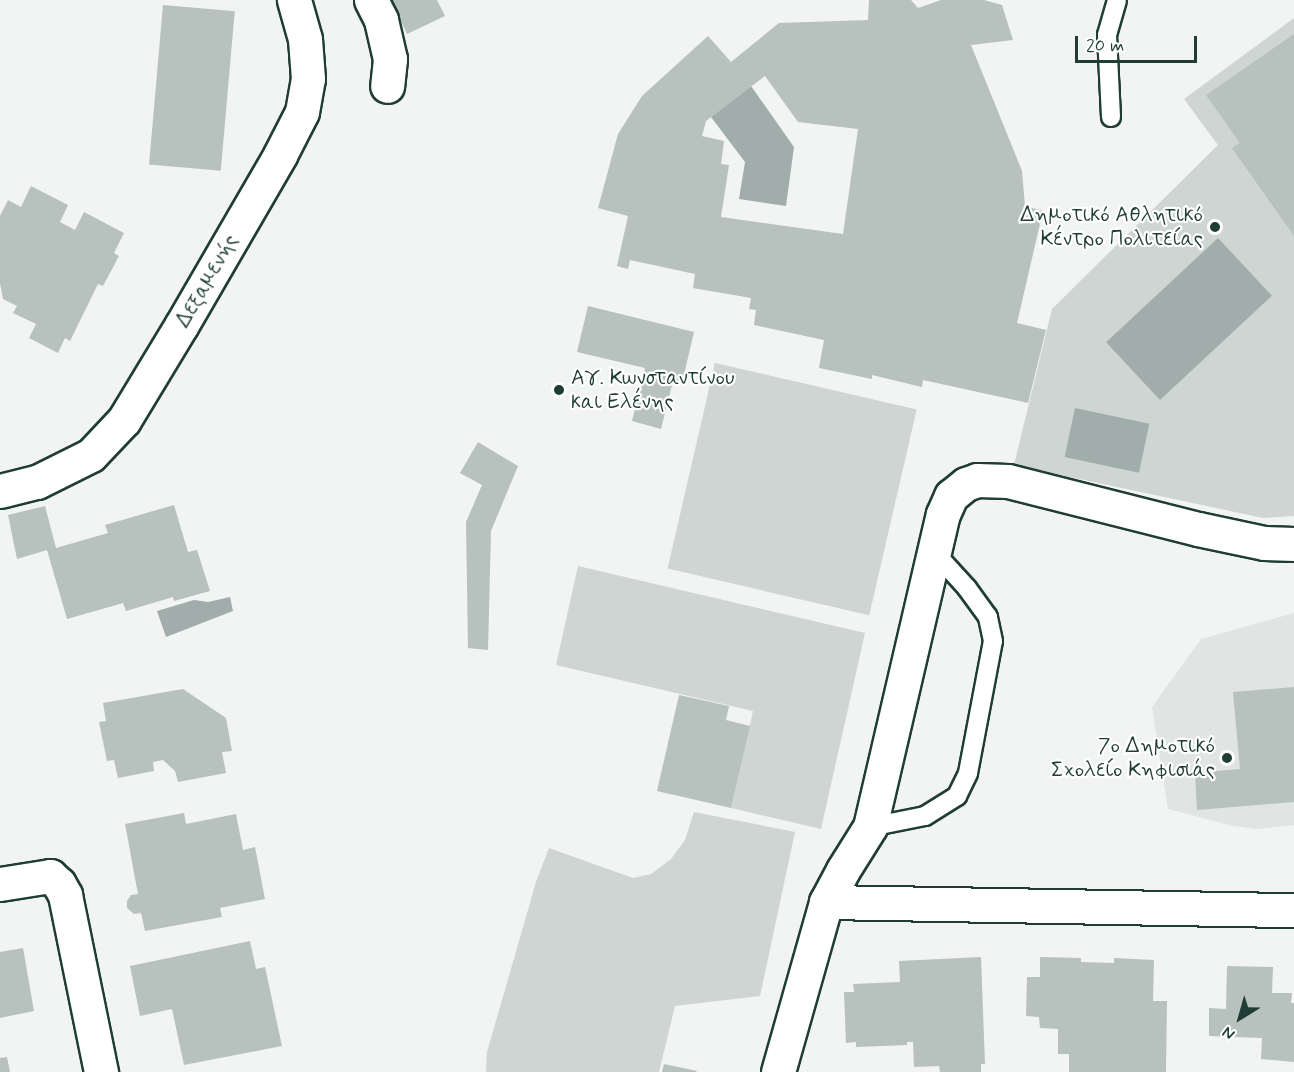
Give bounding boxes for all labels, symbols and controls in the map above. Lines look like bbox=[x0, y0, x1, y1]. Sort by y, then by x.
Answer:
scale bar bbox=[1078, 24, 1200, 62]
text: 20 m bbox=[1086, 34, 1124, 58]
place label: Δημοτικό Αθλητικό Κέντρο Πολιτείας bbox=[1020, 202, 1203, 252]
marker: Δημοτικό Αθλητικό Κέντρο Πολιτείας bbox=[1208, 220, 1222, 234]
street label: Δεξαμενής bbox=[170, 230, 244, 332]
place label: Αγ. Κωνσταντίνου και Ελένης bbox=[571, 365, 734, 415]
marker: Αγ. Κωνσταντίνου και Ελένης bbox=[552, 383, 566, 397]
place label: 7ο Δημοτικό Σχολείο Κηφισιάς bbox=[1051, 733, 1215, 783]
marker: 7ο Δημοτικό Σχολείο Κηφισιάς bbox=[1220, 751, 1234, 765]
north arrow bbox=[1210, 988, 1270, 1048]
text: N bbox=[1218, 1021, 1239, 1044]

